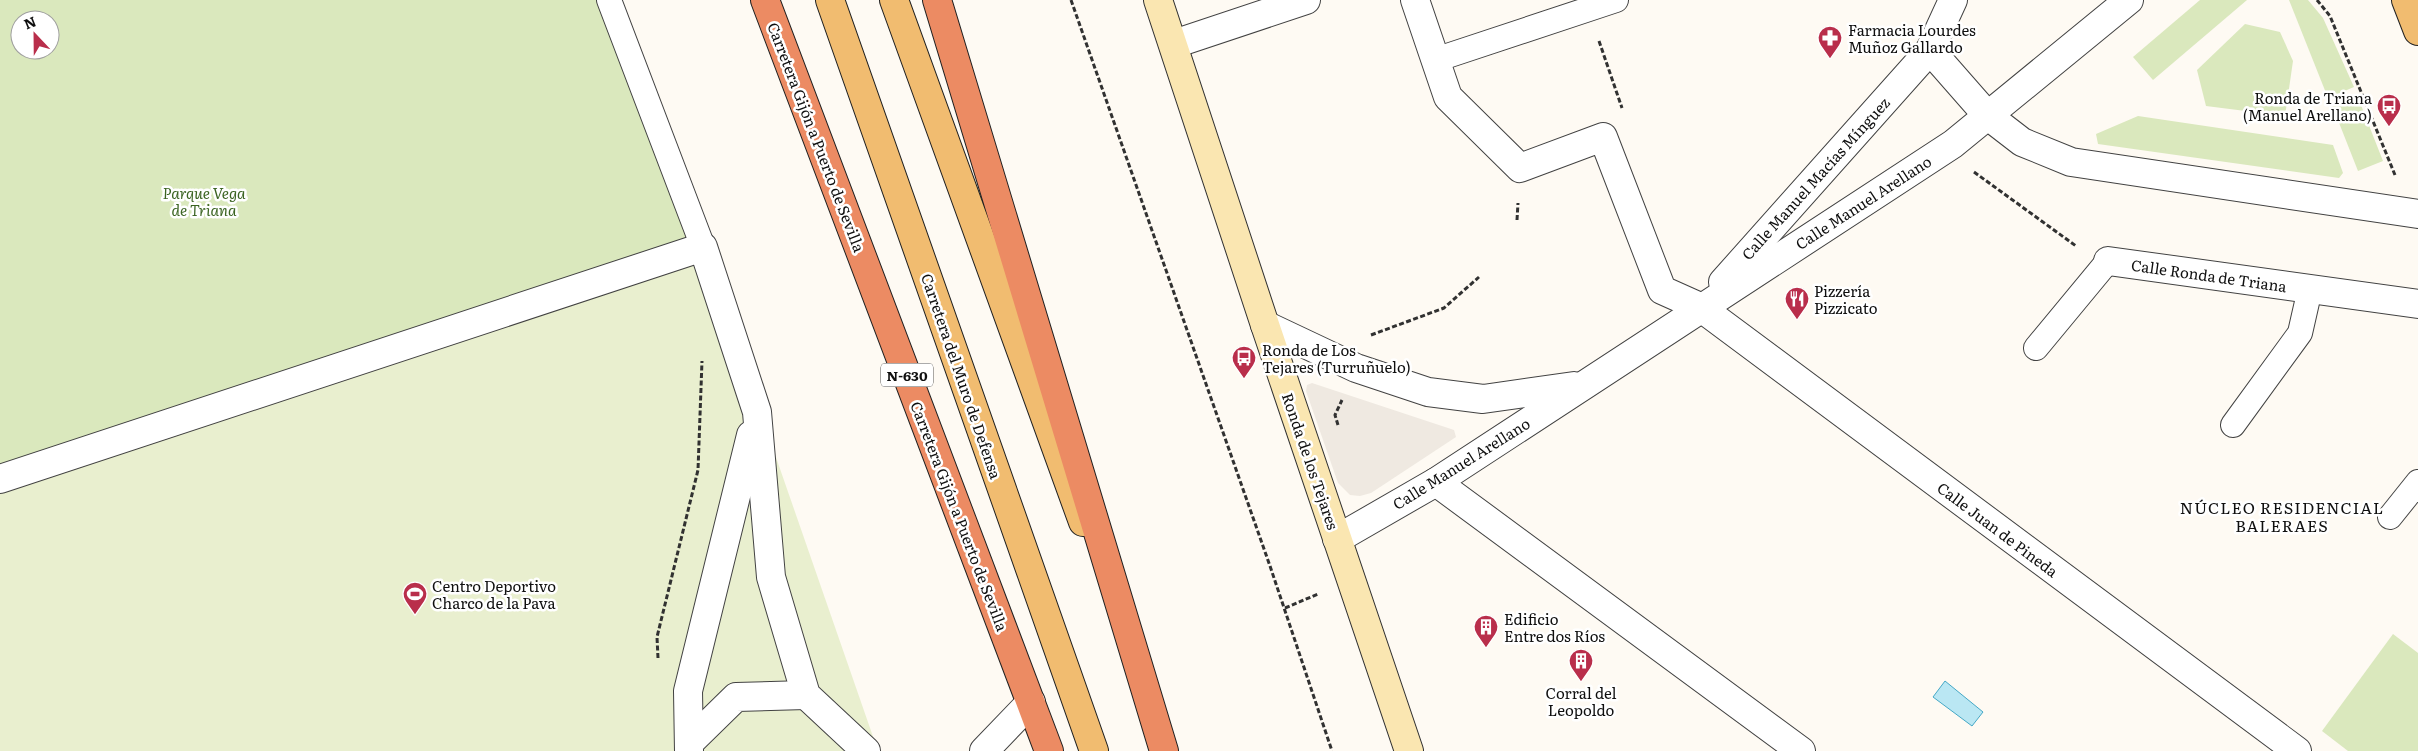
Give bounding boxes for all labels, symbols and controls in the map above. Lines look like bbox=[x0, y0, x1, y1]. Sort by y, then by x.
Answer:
north arrow bbox=[10, 10, 60, 60]
text: N bbox=[21, 10, 39, 33]
place label: Farmacia Lourdes Muñoz Gallardo bbox=[1848, 18, 1976, 58]
street label: Carretera Gijón a Puerto de Sevilla bbox=[762, 19, 872, 256]
pharmacy icon: Farmacia Lourdes Muñoz Gallardo bbox=[1817, 25, 1843, 59]
place label: Ronda de Triana (Manuel Arellano) bbox=[2243, 86, 2373, 126]
street label: Calle Manuel Macías Mínguez bbox=[1735, 92, 1895, 264]
bus stop icon: Ronda de Triana (Manuel Arellano) bbox=[2376, 93, 2402, 127]
street label: Calle Manuel Arellano bbox=[1790, 149, 1936, 255]
park label: Parque Vega de Triana bbox=[163, 181, 246, 221]
street label: Calle Ronda de Triana bbox=[2130, 253, 2289, 297]
street label: Carretera del Muro de Defensa bbox=[916, 270, 1008, 483]
place label: Pizzería Pizzicato bbox=[1814, 279, 1878, 319]
restaurant icon: Pizzería Pizzicato bbox=[1784, 286, 1810, 320]
place label: Ronda de Los Tejares (Turruñuelo) bbox=[1262, 338, 1411, 378]
bus stop icon: Ronda de Los Tejares (Turruñuelo) bbox=[1231, 345, 1257, 379]
road number: N-630 bbox=[881, 364, 933, 386]
street label: Ronda de los Tejares bbox=[1277, 389, 1345, 533]
street label: Carretera Gijón a Puerto de Sevilla bbox=[905, 398, 1015, 635]
street label: Calle Manuel Arellano bbox=[1388, 411, 1534, 515]
street label: Calle Juan de Pineda bbox=[1933, 476, 2064, 583]
district label: NÚCLEO RESIDENCIAL BALERAES bbox=[2180, 495, 2384, 537]
place label: Centro Deportivo Charco de la Pava bbox=[432, 574, 556, 614]
sports icon: Centro Deportivo Charco de la Pava bbox=[402, 581, 428, 615]
place label: Edificio Entre dos Ríos bbox=[1504, 607, 1605, 647]
building icon: Edificio Entre dos Ríos bbox=[1473, 614, 1499, 648]
building icon: Corral del Leopoldo bbox=[1568, 648, 1594, 682]
place label: Corral del Leopoldo bbox=[1545, 681, 1617, 721]

